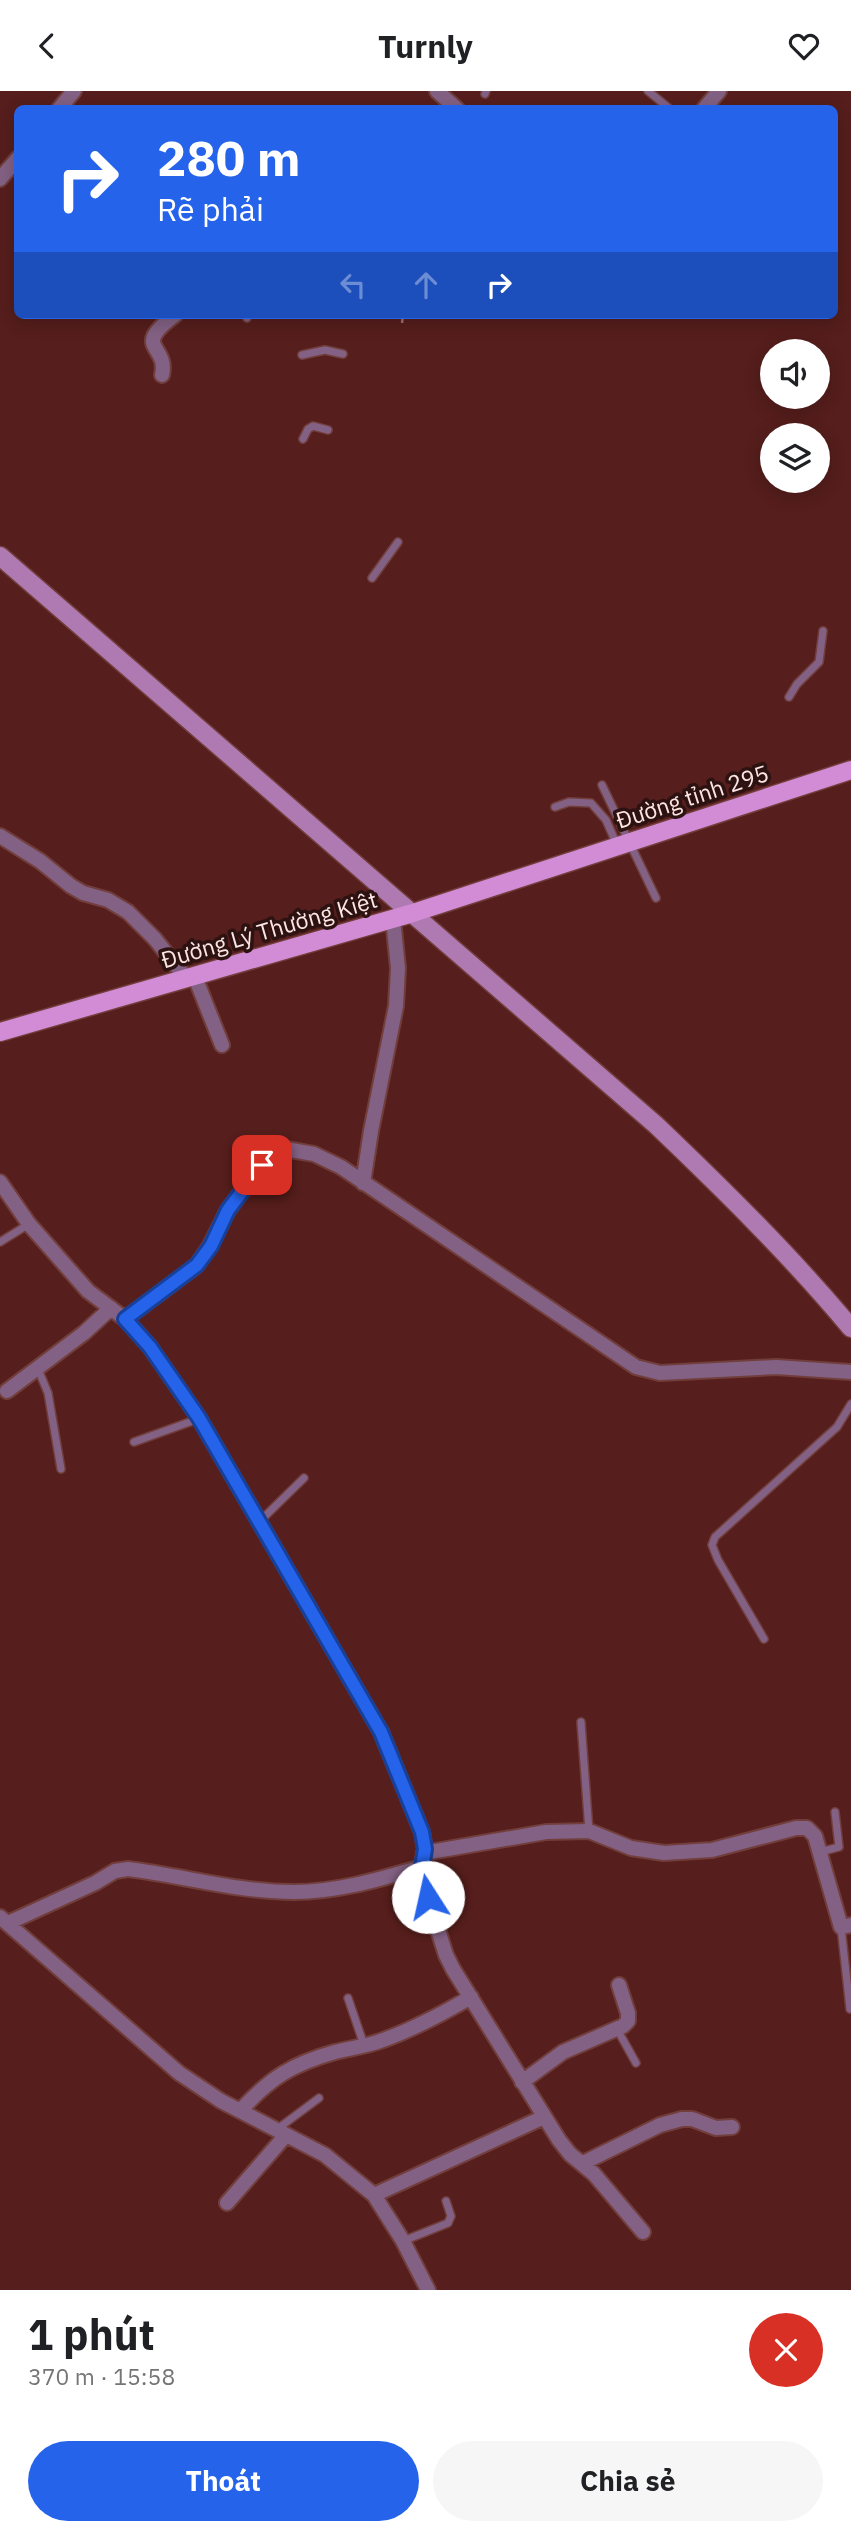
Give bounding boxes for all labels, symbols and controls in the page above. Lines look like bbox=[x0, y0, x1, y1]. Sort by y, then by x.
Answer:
text: Turnly bbox=[378, 25, 473, 67]
icon: back bbox=[28, 27, 66, 65]
icon: heart bbox=[785, 27, 823, 65]
text: 280 m bbox=[157, 126, 301, 189]
icon: right bbox=[42, 133, 133, 224]
text: Rẽ phải bbox=[157, 188, 264, 230]
icon: left bbox=[334, 266, 372, 304]
icon: ahead bbox=[407, 266, 445, 304]
icon: right bbox=[480, 266, 518, 304]
map controls bbox=[760, 339, 830, 493]
button: sound bbox=[760, 339, 830, 409]
button: layers bbox=[760, 423, 830, 493]
street label: Đường tỉnh 295 bbox=[612, 757, 772, 835]
street label: Đường Lý Thường Kiệt bbox=[157, 884, 381, 974]
pin bbox=[232, 1135, 292, 1195]
icon: arrive bbox=[243, 1146, 281, 1184]
position arrow bbox=[391, 1860, 465, 1934]
text: 1 phút bbox=[28, 2307, 155, 2362]
button: close bbox=[749, 2313, 823, 2387]
text: 370 m · 15:58 bbox=[28, 2361, 175, 2391]
button: Thoát bbox=[28, 2441, 419, 2521]
button: Chia sẻ bbox=[433, 2441, 823, 2521]

